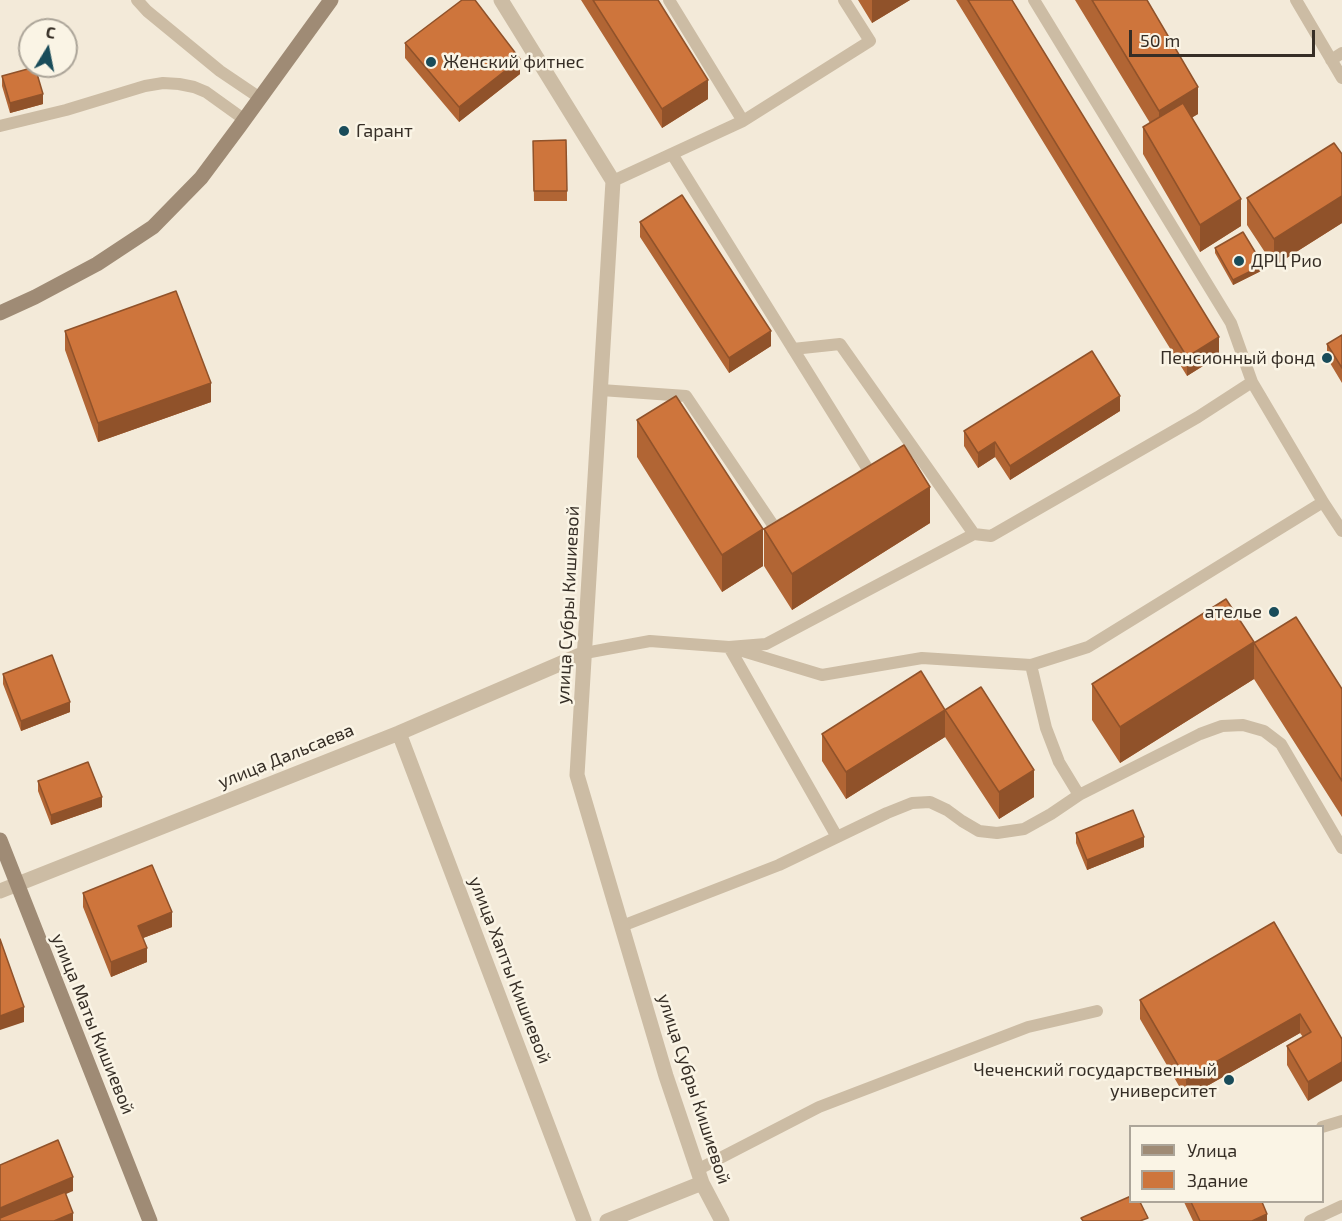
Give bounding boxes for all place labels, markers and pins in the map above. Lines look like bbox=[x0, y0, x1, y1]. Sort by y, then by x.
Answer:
place label: Женский фитнес bbox=[443, 51, 584, 73]
marker: Женский фитнес bbox=[424, 55, 438, 69]
place label: Гарант bbox=[356, 120, 413, 142]
marker: Гарант bbox=[337, 124, 351, 138]
place label: ДРЦ Рио bbox=[1251, 250, 1322, 272]
marker: ДРЦ Рио bbox=[1232, 254, 1246, 268]
place label: Пенсионный фонд bbox=[1160, 347, 1315, 369]
marker: Пенсионный фонд bbox=[1320, 351, 1334, 365]
place label: ателье bbox=[1205, 601, 1262, 623]
marker: ателье bbox=[1267, 605, 1281, 619]
place label: Чеченский государственный университет bbox=[974, 1059, 1217, 1102]
marker: Чеченский государственный университет bbox=[1222, 1073, 1236, 1087]

